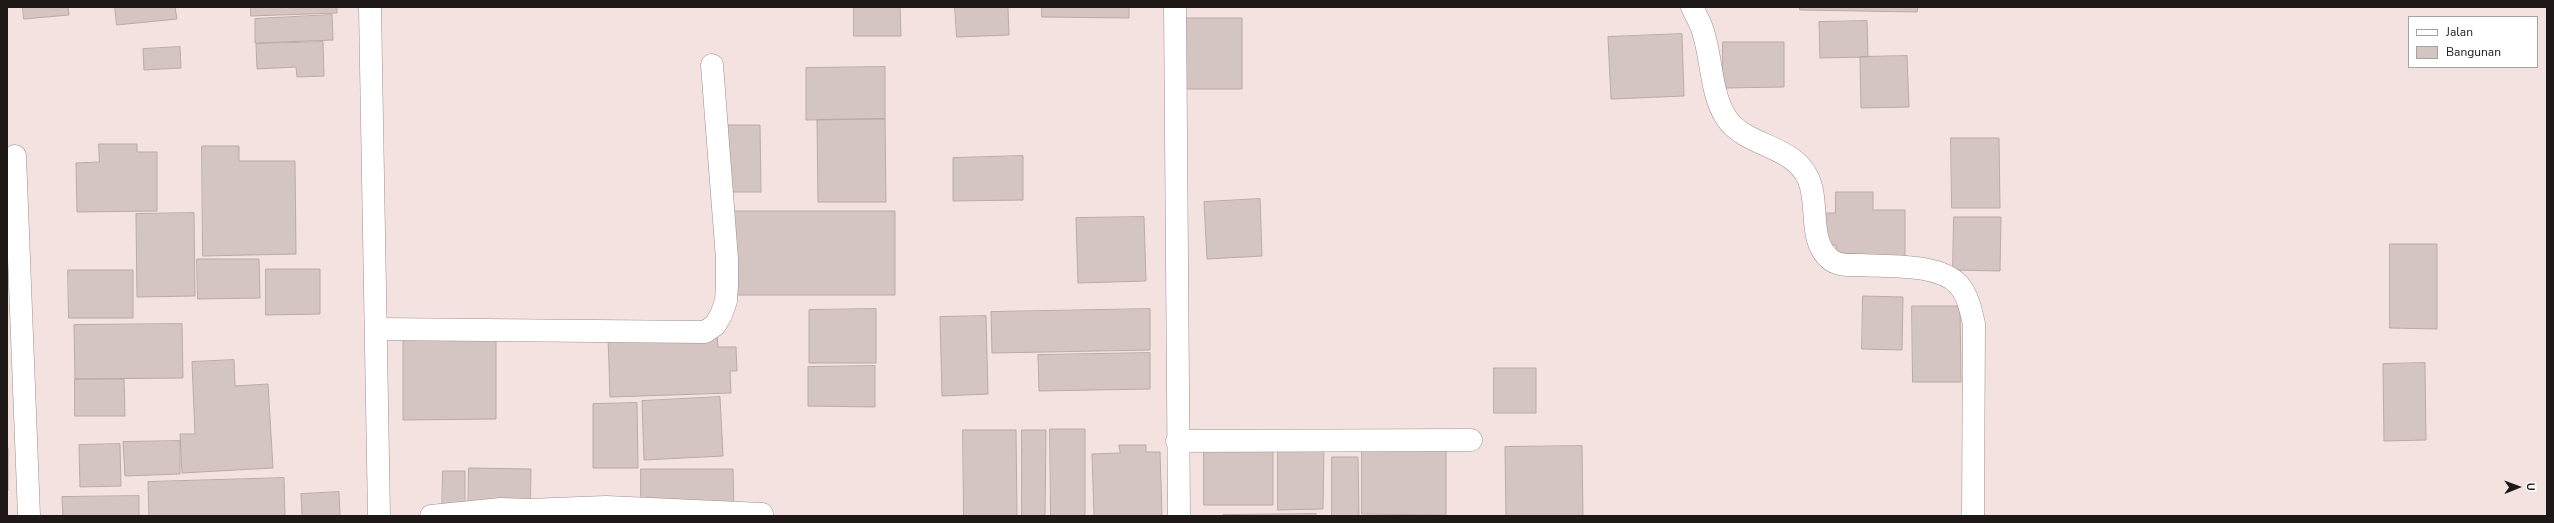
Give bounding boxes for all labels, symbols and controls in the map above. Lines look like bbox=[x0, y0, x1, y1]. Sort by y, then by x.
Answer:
legend bbox=[2408, 16, 2538, 68]
text: Jalan bbox=[2446, 24, 2473, 40]
text: Bangunan bbox=[2446, 44, 2501, 60]
north arrow bbox=[2498, 467, 2538, 507]
text: U bbox=[2523, 483, 2538, 491]

